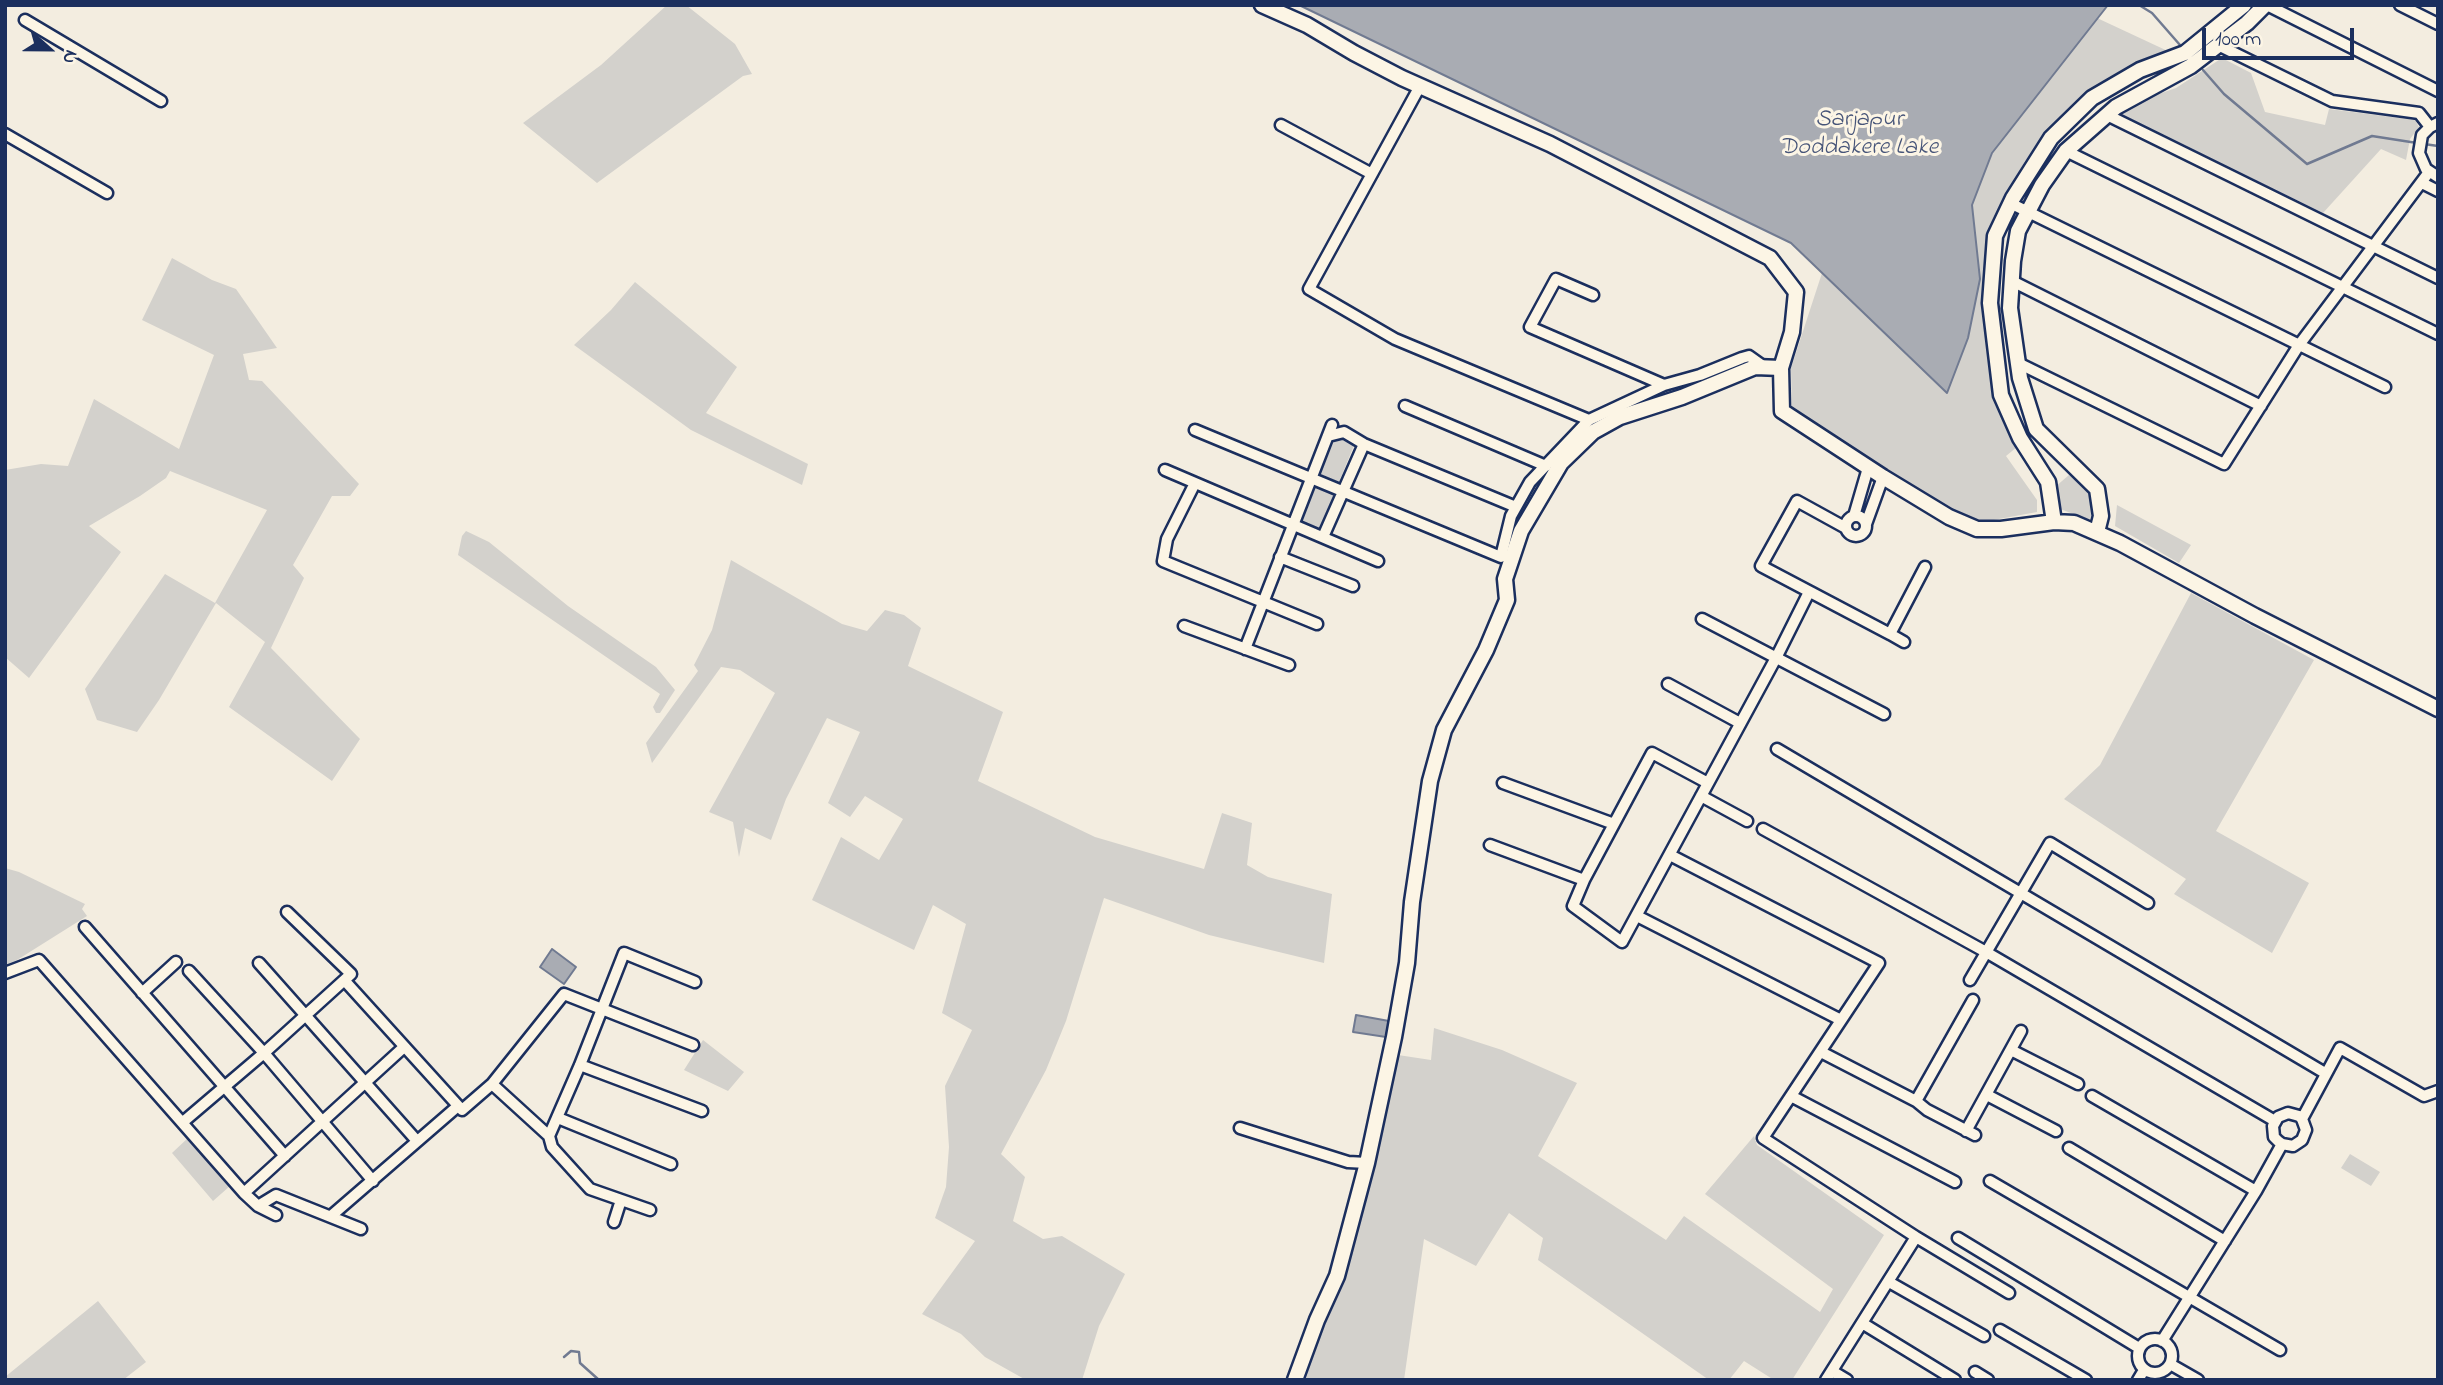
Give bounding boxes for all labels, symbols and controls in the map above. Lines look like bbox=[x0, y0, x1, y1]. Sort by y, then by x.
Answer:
north arrow bbox=[14, 14, 84, 84]
scale bar bbox=[2205, 14, 2357, 58]
text: 100 m bbox=[2215, 25, 2261, 55]
text: N bbox=[54, 46, 84, 68]
water label: Sarjapur Doddakere Lake bbox=[1780, 107, 1938, 163]

